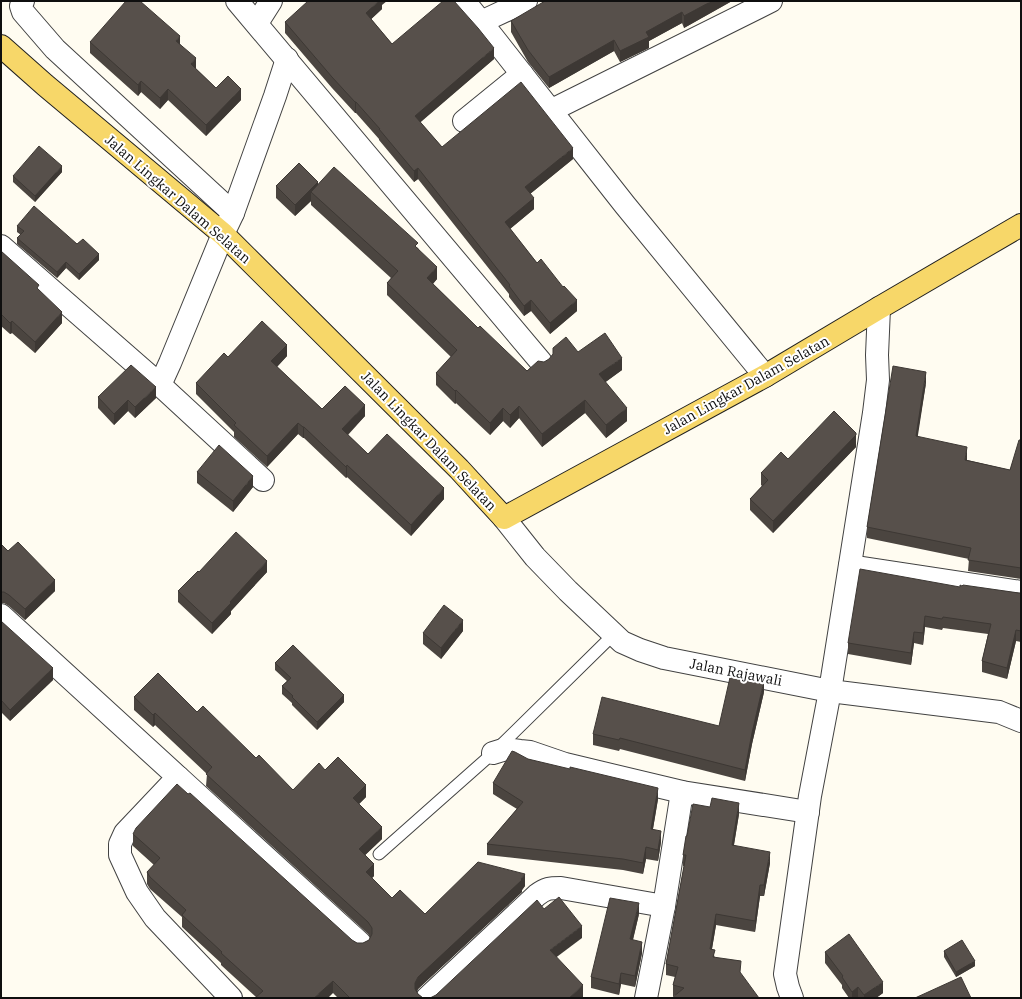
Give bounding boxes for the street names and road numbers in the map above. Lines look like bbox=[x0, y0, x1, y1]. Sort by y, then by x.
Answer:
street label: Jalan Lingkar Dalam Selatan bbox=[101, 131, 255, 267]
street label: Jalan Lingkar Dalam Selatan bbox=[660, 332, 832, 438]
street label: Jalan Lingkar Dalam Selatan bbox=[357, 367, 501, 515]
street label: Jalan Rajawali bbox=[688, 654, 784, 690]

